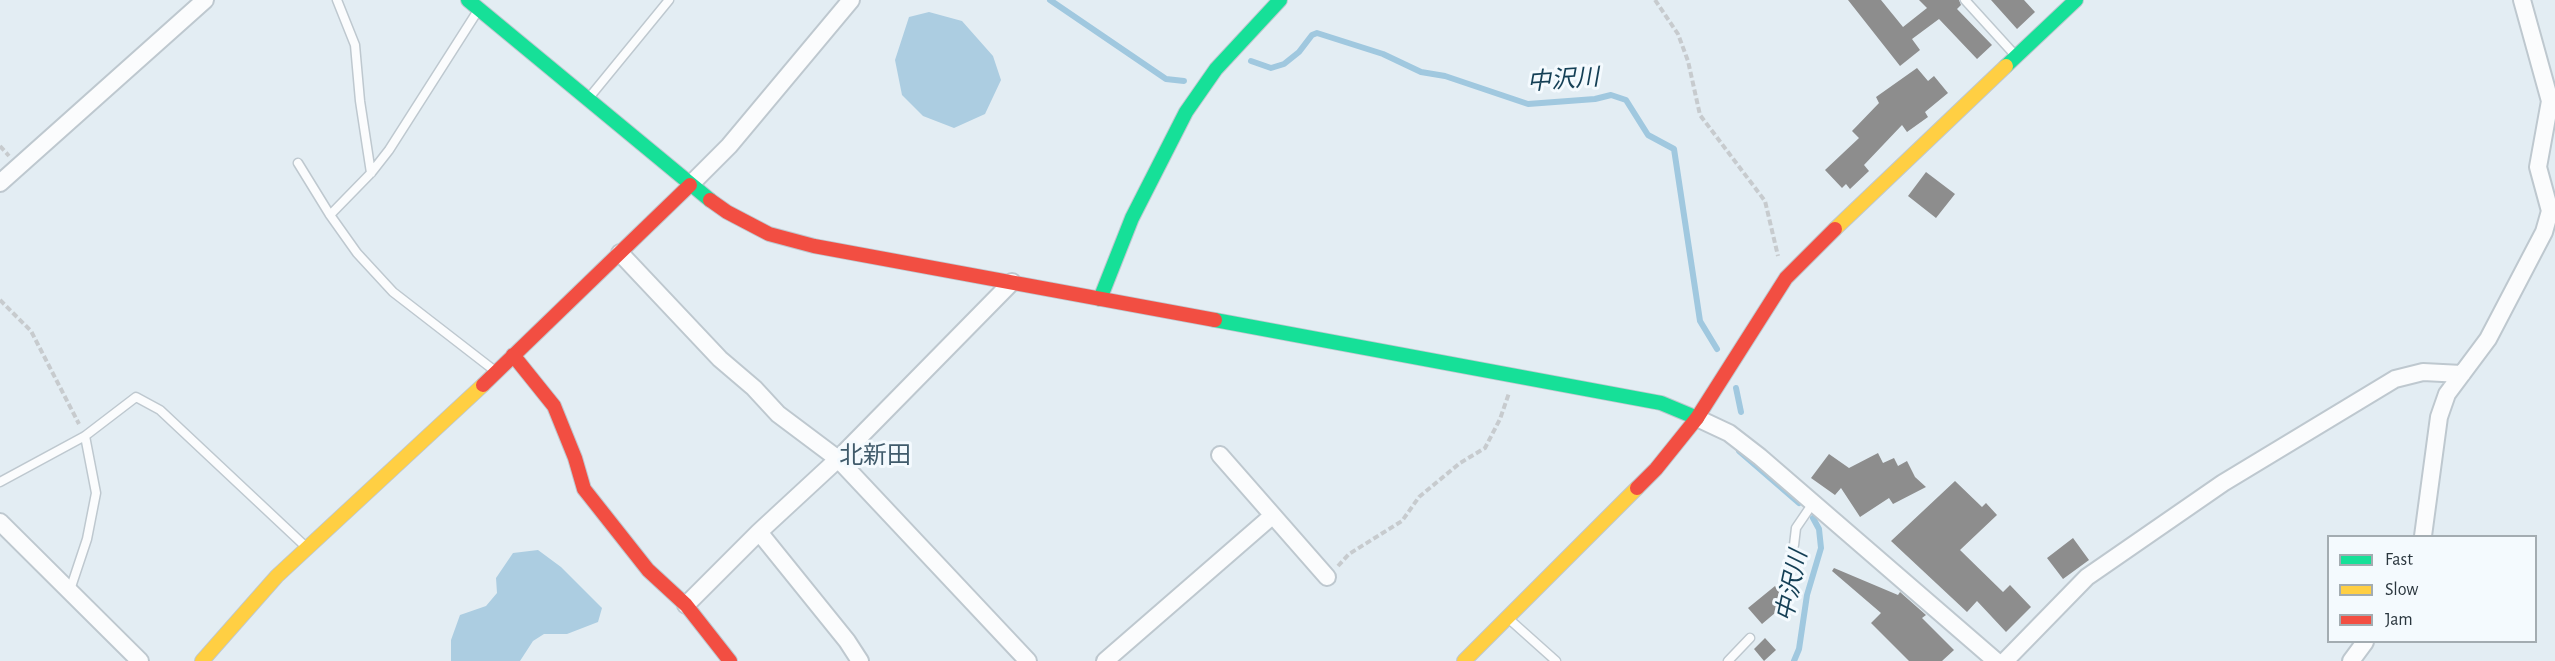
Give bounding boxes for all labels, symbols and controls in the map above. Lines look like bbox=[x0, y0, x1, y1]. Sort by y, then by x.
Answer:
water label: 中沢川 bbox=[1526, 63, 1600, 97]
district label: 北新田 bbox=[839, 442, 911, 470]
legend bbox=[2327, 535, 2537, 643]
water label: 中沢川 bbox=[1770, 548, 1814, 624]
text: Fast bbox=[2385, 551, 2413, 569]
text: Slow bbox=[2385, 581, 2418, 599]
text: Jam bbox=[2385, 611, 2413, 629]

